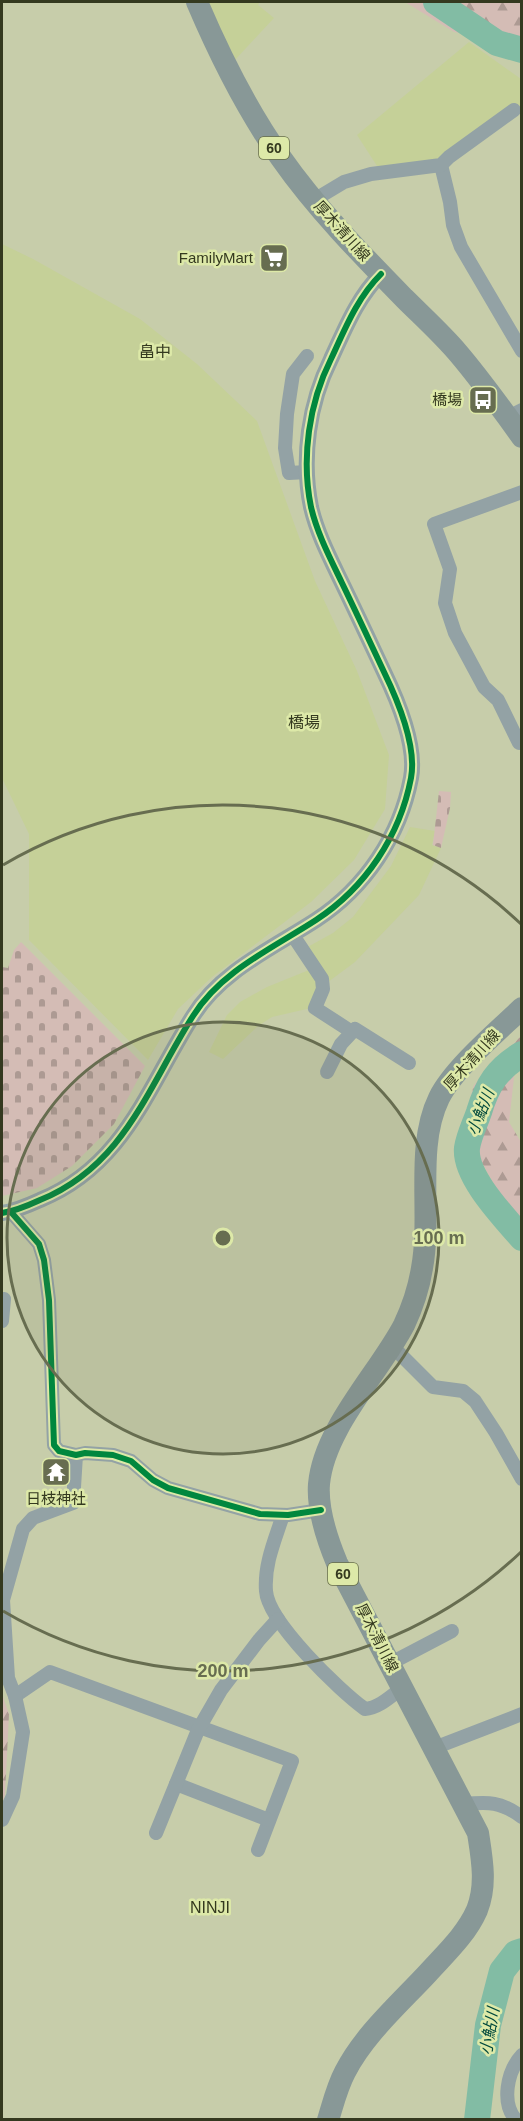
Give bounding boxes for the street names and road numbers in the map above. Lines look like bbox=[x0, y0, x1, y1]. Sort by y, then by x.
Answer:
road number: 60 bbox=[259, 137, 289, 159]
street label: 厚木清川線 bbox=[311, 197, 374, 264]
street label: 厚木清川線 bbox=[440, 1026, 503, 1093]
road number: 60 bbox=[328, 1563, 358, 1585]
street label: 厚木清川線 bbox=[353, 1600, 402, 1675]

